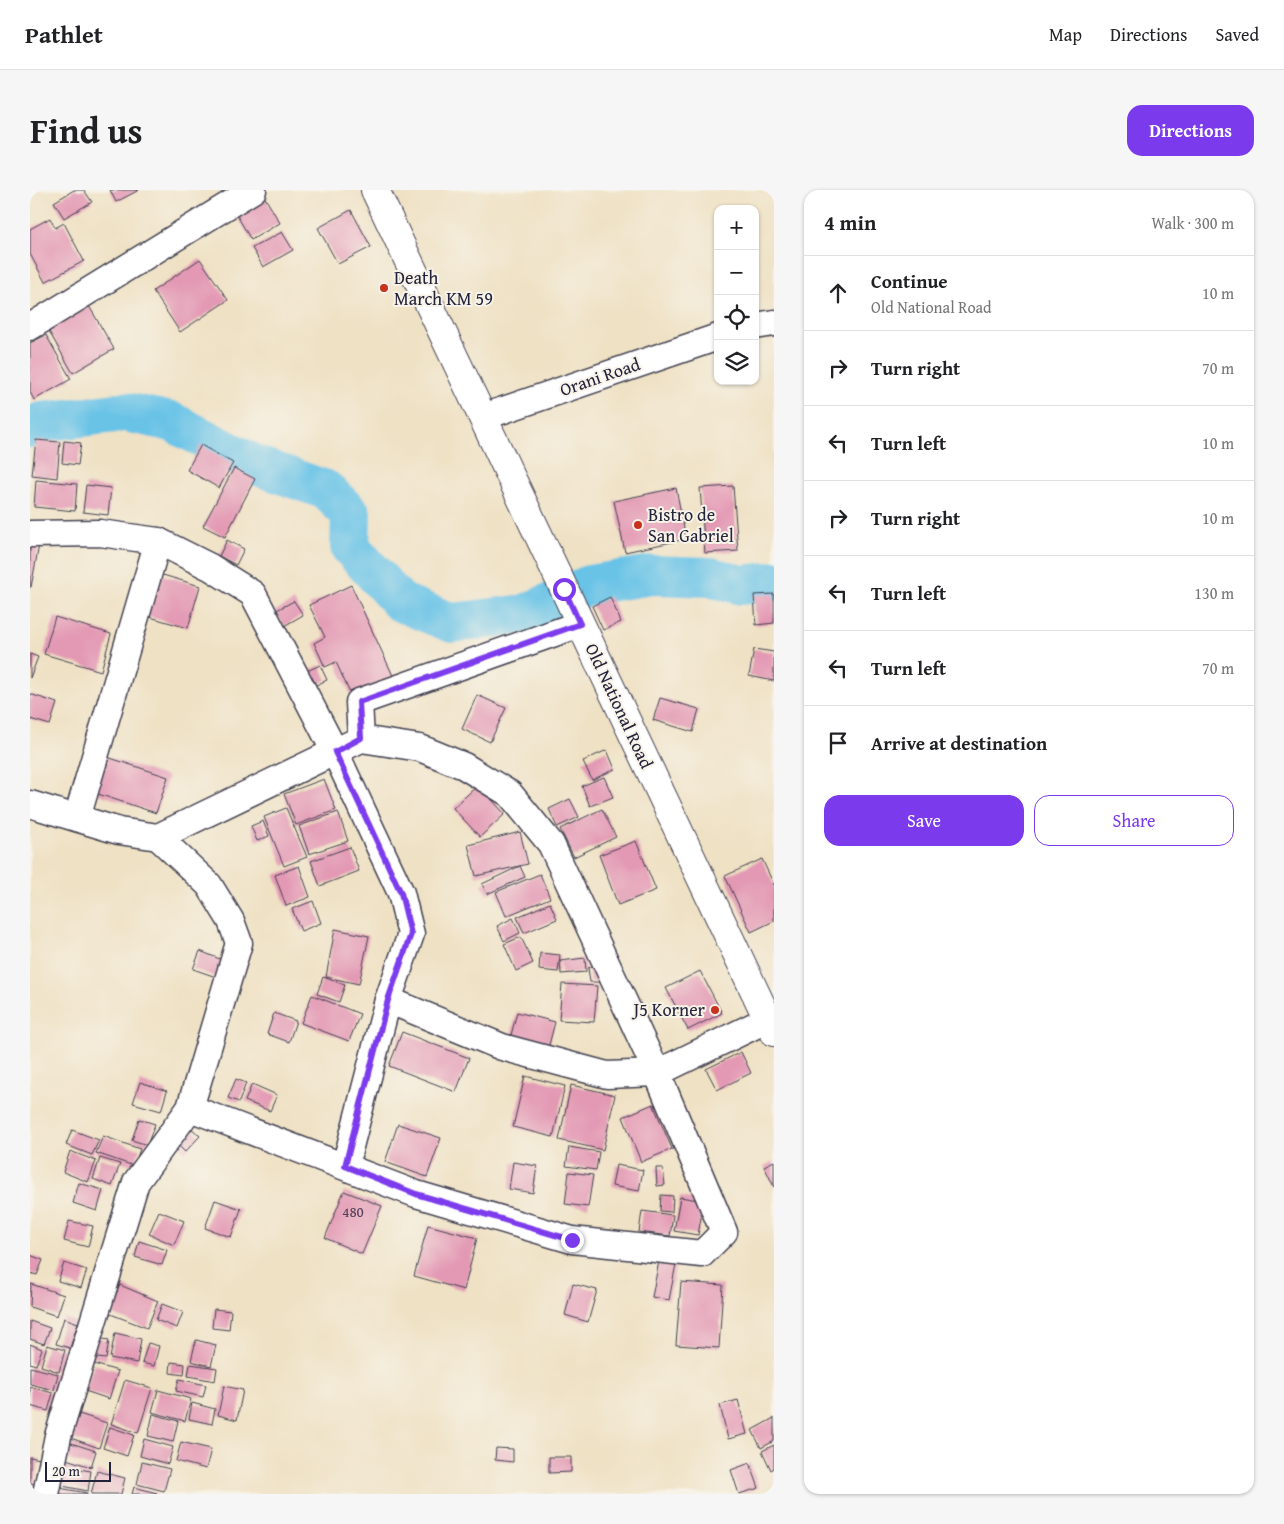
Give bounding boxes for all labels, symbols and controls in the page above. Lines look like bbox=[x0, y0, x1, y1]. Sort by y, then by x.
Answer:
text: Pathlet bbox=[25, 17, 103, 52]
text: Map bbox=[1049, 21, 1082, 48]
text: Directions bbox=[1110, 21, 1187, 48]
text: Saved bbox=[1215, 21, 1259, 48]
text: Find us bbox=[30, 105, 143, 156]
button: Directions bbox=[1127, 105, 1254, 156]
map controls bbox=[714, 205, 759, 385]
button: + bbox=[714, 205, 759, 250]
text: 4 min bbox=[824, 207, 876, 238]
text: Walk · 300 m bbox=[1151, 211, 1234, 235]
button: − bbox=[714, 250, 759, 295]
place label: Death March KM 59 bbox=[394, 264, 493, 312]
text: Continue bbox=[871, 267, 948, 295]
icon: ahead bbox=[824, 279, 852, 307]
text: 10 m bbox=[1202, 281, 1234, 305]
marker: Death March KM 59 bbox=[378, 282, 390, 294]
button: locate bbox=[714, 295, 759, 340]
text: Old National Road bbox=[871, 295, 992, 319]
button: layers bbox=[714, 340, 759, 385]
street label: Orani Road bbox=[556, 350, 644, 403]
icon: right bbox=[824, 354, 852, 382]
text: Turn right bbox=[871, 354, 960, 382]
text: 70 m bbox=[1202, 356, 1234, 380]
icon: left bbox=[824, 429, 852, 457]
text: Turn left bbox=[871, 429, 946, 457]
text: 10 m bbox=[1202, 431, 1234, 455]
place label: Bistro de San Gabriel bbox=[648, 501, 734, 549]
icon: right bbox=[824, 504, 852, 532]
text: Turn right bbox=[871, 504, 960, 532]
text: 10 m bbox=[1202, 506, 1234, 530]
marker: Bistro de San Gabriel bbox=[632, 519, 644, 531]
route start bbox=[553, 578, 576, 601]
icon: left bbox=[824, 579, 852, 607]
text: Turn left bbox=[871, 579, 946, 607]
text: 130 m bbox=[1194, 581, 1234, 605]
street label: Old National Road bbox=[579, 639, 661, 773]
icon: left bbox=[824, 654, 852, 682]
text: Turn left bbox=[871, 654, 946, 682]
text: 70 m bbox=[1202, 656, 1234, 680]
icon: arrive bbox=[824, 729, 852, 757]
text: Arrive at destination bbox=[871, 729, 1047, 757]
button: Save bbox=[824, 795, 1024, 846]
button: Share bbox=[1034, 795, 1234, 846]
place label: J5 Korner bbox=[631, 996, 706, 1023]
marker: J5 Korner bbox=[709, 1004, 721, 1016]
house number: 480 bbox=[342, 1201, 364, 1222]
route end bbox=[561, 1229, 584, 1252]
scale bar bbox=[45, 1459, 111, 1482]
text: 20 m bbox=[52, 1461, 80, 1481]

